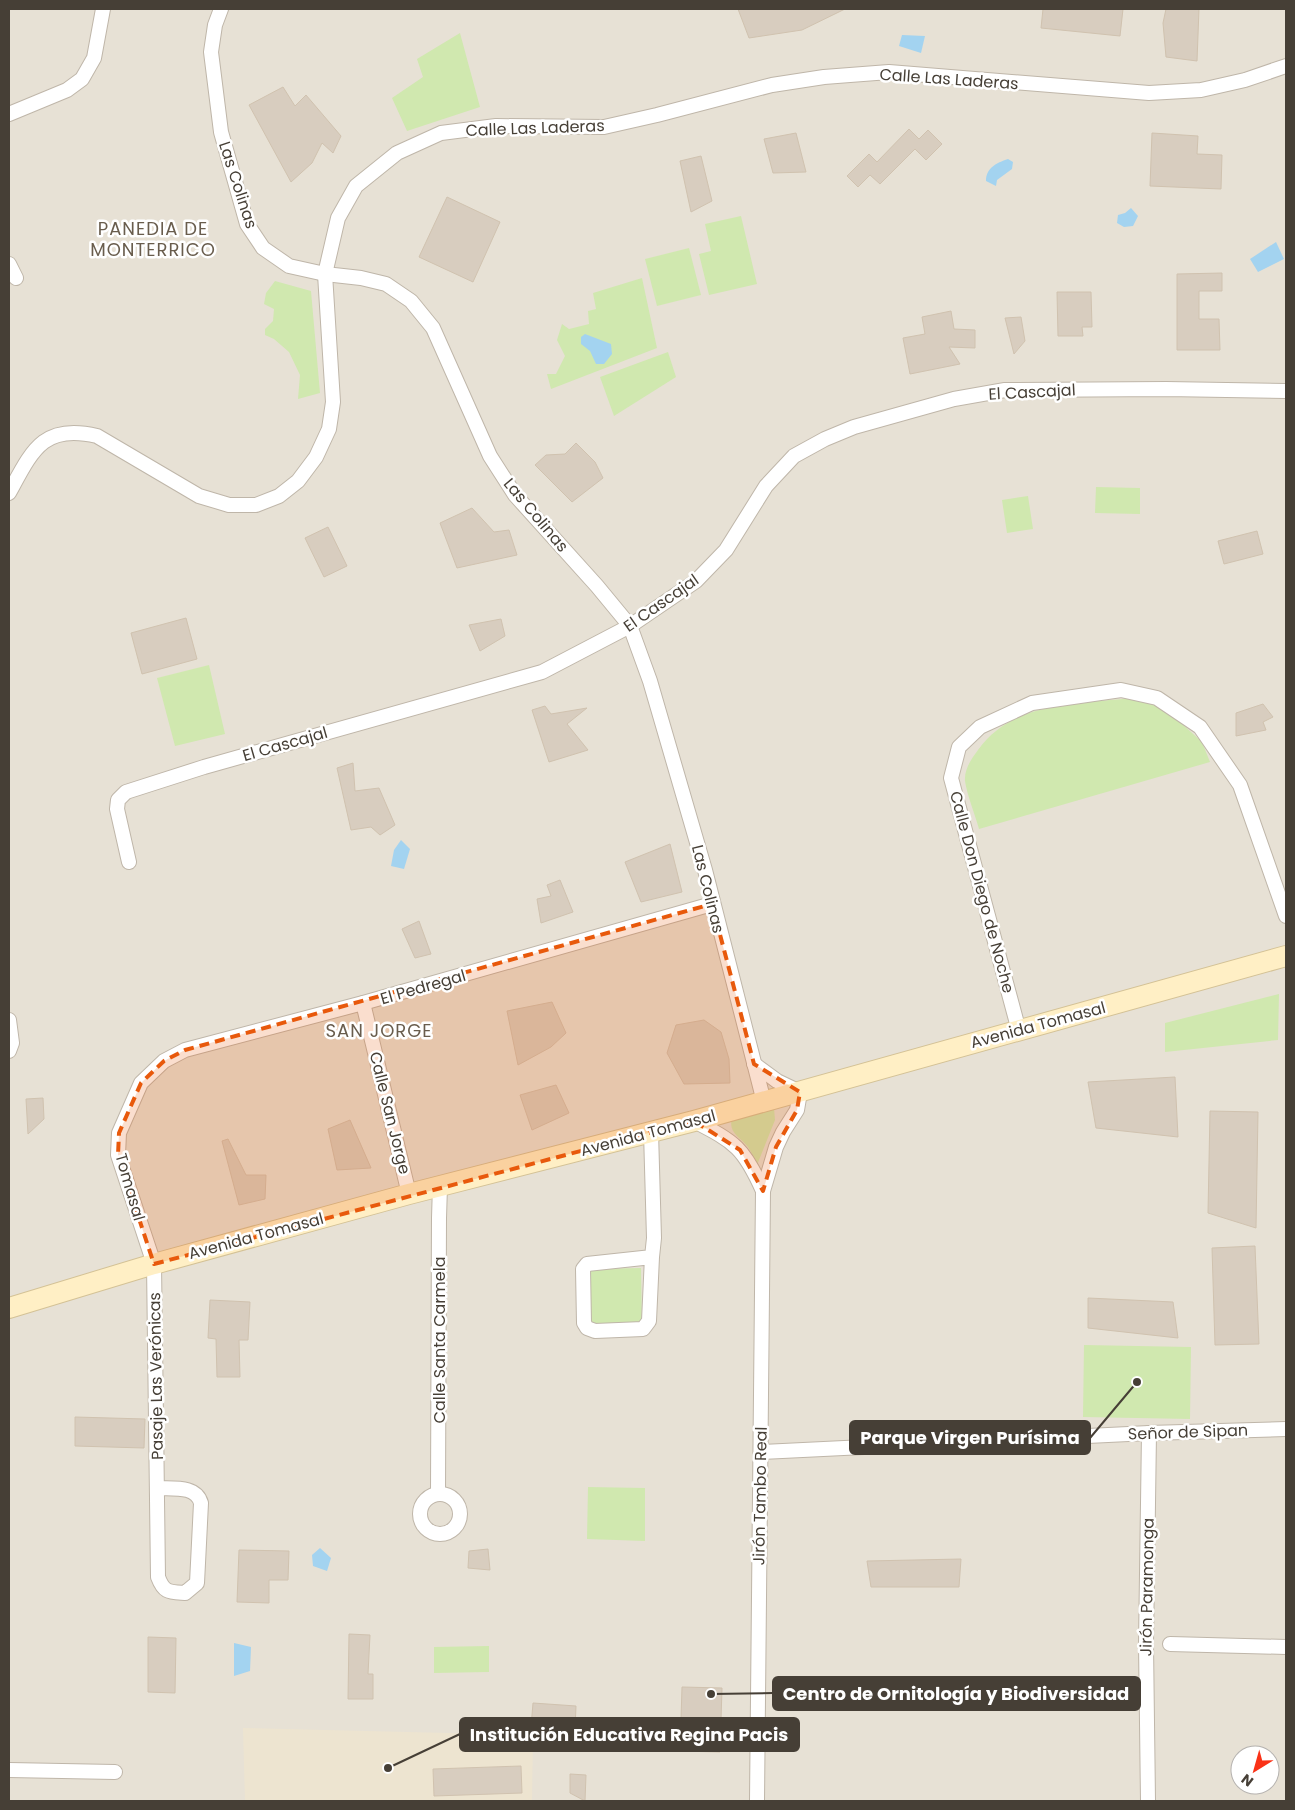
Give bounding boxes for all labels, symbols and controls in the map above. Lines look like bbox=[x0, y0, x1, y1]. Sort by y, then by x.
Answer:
street label: Calle Las Laderas bbox=[879, 63, 1019, 95]
street label: Calle Las Laderas bbox=[465, 114, 605, 142]
street label: Las Colinas bbox=[213, 139, 263, 231]
district label: PANEDIA DE MONTERRICO bbox=[90, 216, 216, 262]
street label: El Cascajal bbox=[988, 378, 1076, 406]
street label: Las Colinas bbox=[498, 473, 574, 557]
street label: El Cascajal bbox=[619, 569, 703, 637]
street label: El Cascajal bbox=[240, 721, 330, 767]
street label: Calle Don Diego de Noche bbox=[944, 788, 1020, 996]
street label: Las Colinas bbox=[686, 842, 730, 936]
street label: El Pedregal bbox=[378, 964, 468, 1010]
street label: Avenida Tomasal bbox=[968, 996, 1108, 1054]
district label: SAN JORGE bbox=[325, 1018, 433, 1043]
street label: Calle San Jorge bbox=[364, 1049, 416, 1177]
street label: Avenida Tomasal bbox=[578, 1104, 718, 1162]
street label: Tomasal bbox=[109, 1151, 151, 1223]
street label: Avenida Tomasal bbox=[186, 1207, 326, 1265]
street label: Calle Santa Carmela bbox=[428, 1257, 451, 1423]
street label: Pasaje Las Verónicas bbox=[143, 1292, 169, 1460]
street label: Señor de Sipan bbox=[1128, 1418, 1248, 1446]
callout: Parque Virgen Purísima bbox=[850, 1421, 1090, 1454]
text: Parque Virgen Purísima bbox=[860, 1425, 1080, 1450]
street label: Jirón Tambo Real bbox=[747, 1426, 773, 1566]
street label: Jirón Paramonga bbox=[1134, 1518, 1160, 1656]
callout: Centro de Ornitología y Biodiversidad bbox=[773, 1677, 1140, 1710]
text: Centro de Ornitología y Biodiversidad bbox=[783, 1681, 1129, 1706]
callout: Institución Educativa Regina Pacis bbox=[460, 1718, 799, 1751]
text: Institución Educativa Regina Pacis bbox=[470, 1722, 788, 1747]
north arrow bbox=[1230, 1745, 1280, 1795]
text: N bbox=[1237, 1769, 1257, 1792]

